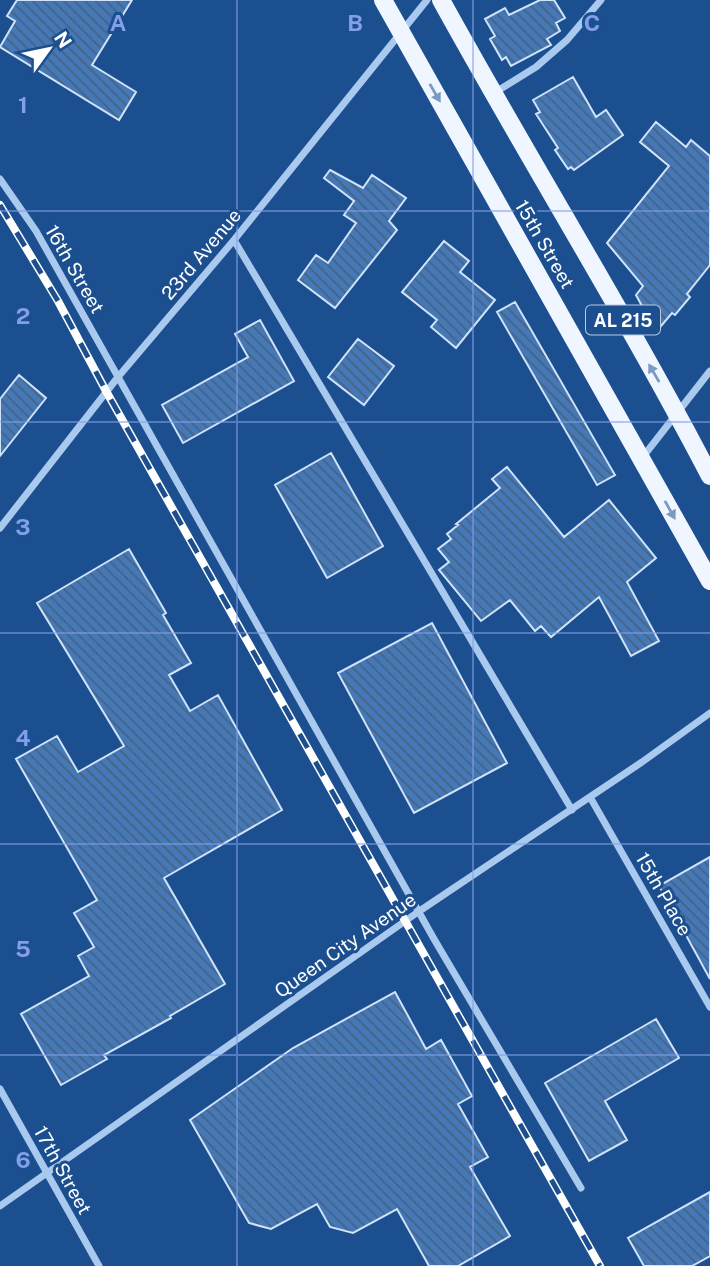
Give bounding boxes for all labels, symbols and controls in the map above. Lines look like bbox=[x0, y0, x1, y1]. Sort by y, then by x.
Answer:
text: A bbox=[110, 9, 127, 36]
text: B bbox=[347, 9, 363, 36]
text: C bbox=[584, 9, 600, 36]
north arrow bbox=[14, 14, 84, 84]
text: N bbox=[50, 28, 77, 52]
one-way arrow bbox=[429, 83, 441, 103]
text: 1 bbox=[18, 91, 28, 118]
street label: 15th Street bbox=[511, 196, 579, 292]
street label: 23rd Avenue bbox=[157, 204, 245, 304]
street label: 16th Street bbox=[41, 221, 109, 317]
text: 2 bbox=[16, 302, 30, 329]
road number: AL 215 bbox=[586, 306, 660, 334]
one-way arrow bbox=[648, 364, 660, 383]
one-way arrow bbox=[664, 500, 676, 520]
text: 3 bbox=[15, 513, 31, 540]
text: 4 bbox=[15, 724, 31, 751]
street label: 15th Place bbox=[631, 849, 697, 939]
street label: Queen City Avenue bbox=[270, 888, 420, 1002]
text: 5 bbox=[15, 935, 31, 962]
street label: 17th Street bbox=[30, 1122, 96, 1218]
text: 6 bbox=[15, 1146, 31, 1173]

